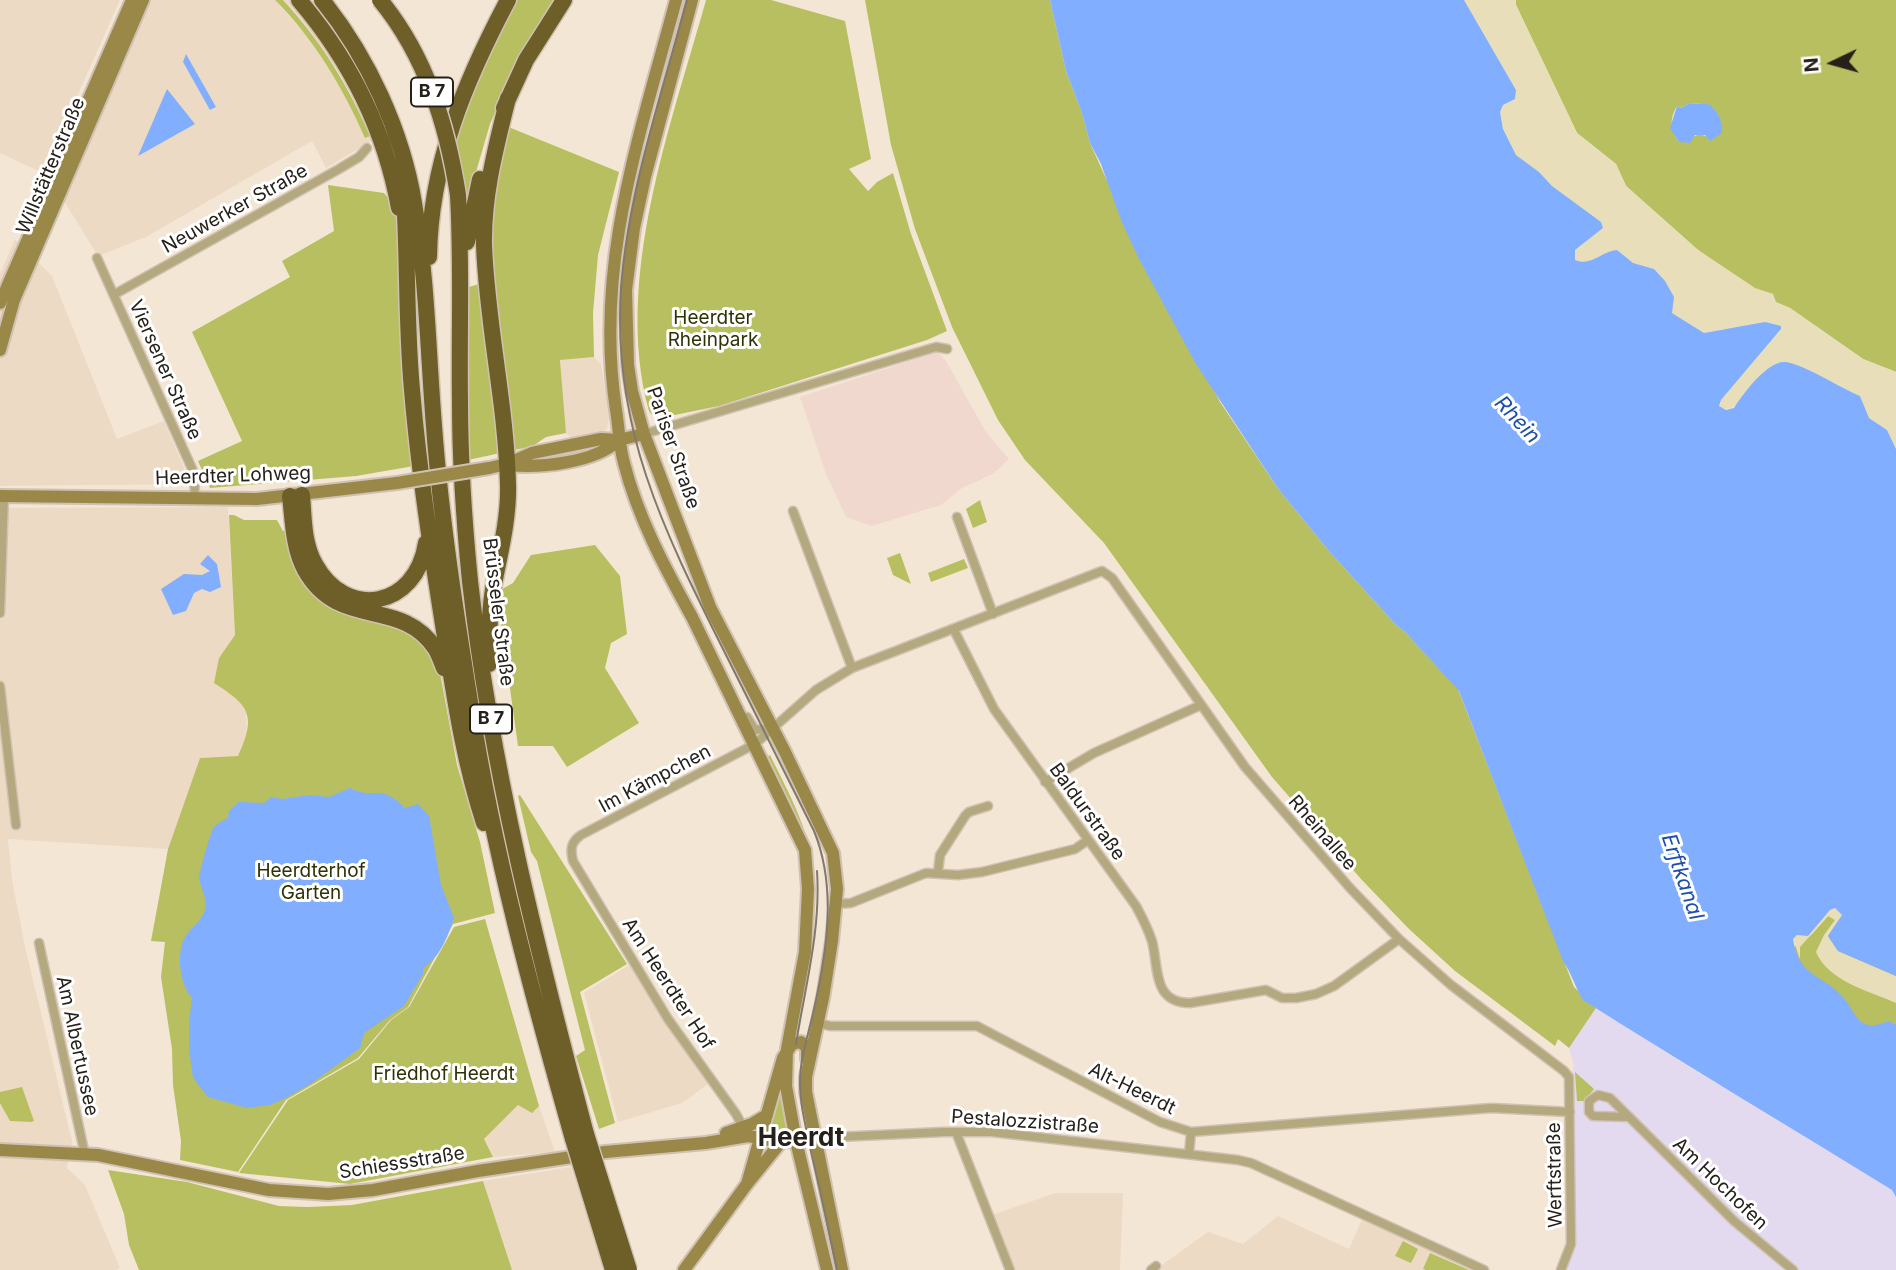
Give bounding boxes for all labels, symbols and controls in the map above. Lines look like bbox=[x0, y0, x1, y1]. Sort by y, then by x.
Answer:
north arrow bbox=[1798, 28, 1868, 98]
text: N bbox=[1799, 57, 1824, 73]
road number: B 7 bbox=[411, 78, 453, 106]
street label: Willstätterstraße bbox=[12, 94, 90, 238]
street label: Neuwerker Straße bbox=[158, 160, 312, 258]
street label: Viersener Straße bbox=[124, 296, 206, 444]
park label: Heerdter Rheinpark bbox=[668, 307, 758, 351]
street label: Pariser Straße bbox=[641, 384, 705, 512]
water label: Rhein bbox=[1489, 391, 1545, 449]
street label: Heerdter Lohweg bbox=[155, 462, 311, 490]
street label: Brüsseler Straße bbox=[478, 537, 518, 687]
road number: B 7 bbox=[470, 704, 512, 734]
street label: Im Kämpchen bbox=[595, 740, 715, 818]
street label: Baldurstraße bbox=[1044, 759, 1130, 865]
street label: Rheinallee bbox=[1283, 791, 1361, 875]
water label: Erftkanal bbox=[1656, 831, 1708, 923]
park label: Heerdterhof Garten bbox=[256, 860, 366, 904]
street label: Am Heerdter Hof bbox=[617, 914, 719, 1054]
street label: Am Albertussee bbox=[51, 974, 103, 1118]
street label: Alt-Heerdt bbox=[1085, 1058, 1179, 1120]
park label: Friedhof Heerdt bbox=[373, 1063, 515, 1085]
street label: Pestalozzistraße bbox=[950, 1105, 1100, 1139]
district label: Heerdt bbox=[758, 1122, 844, 1154]
street label: Werftstraße bbox=[1543, 1122, 1567, 1228]
street label: Am Hochofen bbox=[1668, 1133, 1772, 1235]
street label: Schiessstraße bbox=[338, 1142, 466, 1184]

